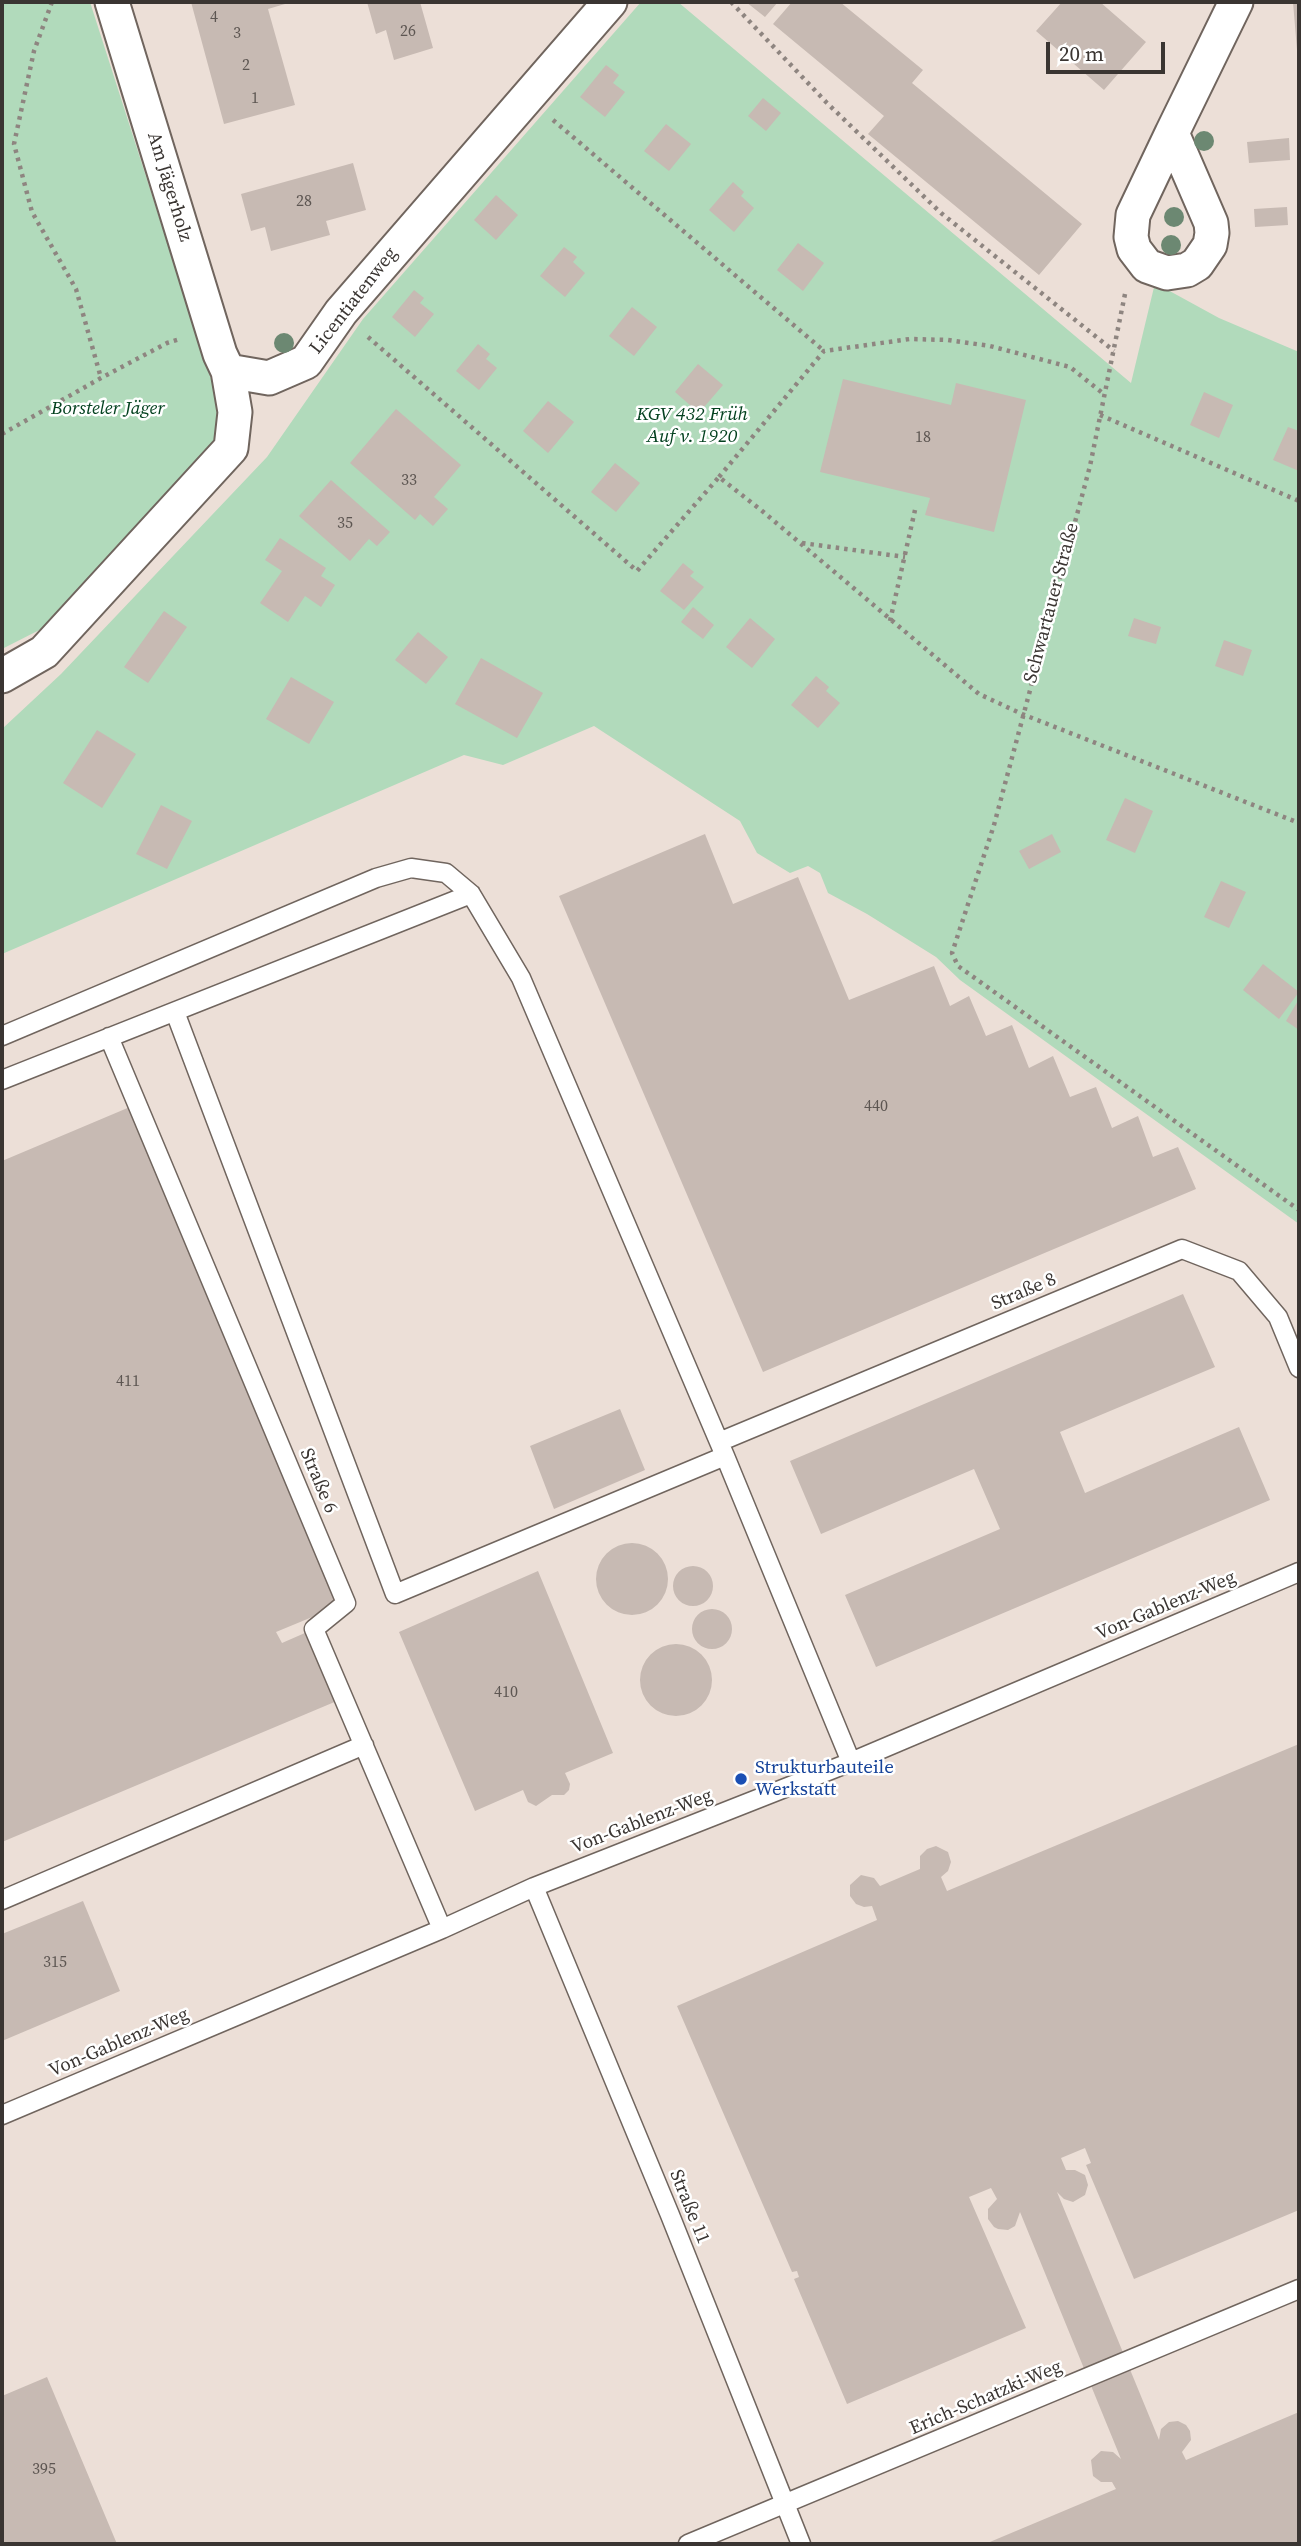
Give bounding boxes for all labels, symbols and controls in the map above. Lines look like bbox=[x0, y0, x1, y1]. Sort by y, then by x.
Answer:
house number: 4 bbox=[210, 8, 218, 28]
house number: 26 bbox=[400, 22, 416, 42]
house number: 3 bbox=[233, 24, 241, 44]
scale bar bbox=[1049, 28, 1168, 72]
text: 20 m bbox=[1059, 39, 1104, 68]
house number: 2 bbox=[242, 56, 250, 76]
house number: 1 bbox=[251, 89, 259, 109]
street label: Am Jägerholz bbox=[142, 129, 196, 245]
house number: 28 bbox=[296, 192, 312, 212]
street label: Licentiatenweg bbox=[305, 243, 403, 359]
park label: Borsteler Jäger bbox=[51, 398, 165, 420]
park label: KGV 432 Früh Auf v. 1920 bbox=[636, 404, 748, 448]
house number: 18 bbox=[915, 428, 931, 448]
house number: 33 bbox=[401, 471, 417, 491]
house number: 35 bbox=[337, 514, 353, 534]
street label: Schwartauer Straße bbox=[1020, 520, 1084, 686]
house number: 440 bbox=[864, 1097, 888, 1117]
street label: Straße 8 bbox=[988, 1268, 1060, 1316]
house number: 411 bbox=[116, 1372, 140, 1392]
street label: Straße 6 bbox=[294, 1445, 342, 1517]
street label: Von-Gablenz-Weg bbox=[1093, 1566, 1239, 1646]
house number: 410 bbox=[494, 1683, 518, 1703]
place label: Strukturbauteile Werkstatt bbox=[755, 1757, 894, 1801]
marker: Strukturbauteile Werkstatt bbox=[733, 1771, 749, 1787]
street label: Von-Gablenz-Weg bbox=[568, 1785, 716, 1859]
house number: 315 bbox=[43, 1953, 67, 1973]
street label: Von-Gablenz-Weg bbox=[46, 2003, 192, 2083]
street label: Straße 11 bbox=[664, 2167, 714, 2247]
street label: Erich-Schatzki-Weg bbox=[906, 2356, 1066, 2440]
house number: 395 bbox=[32, 2460, 56, 2480]

